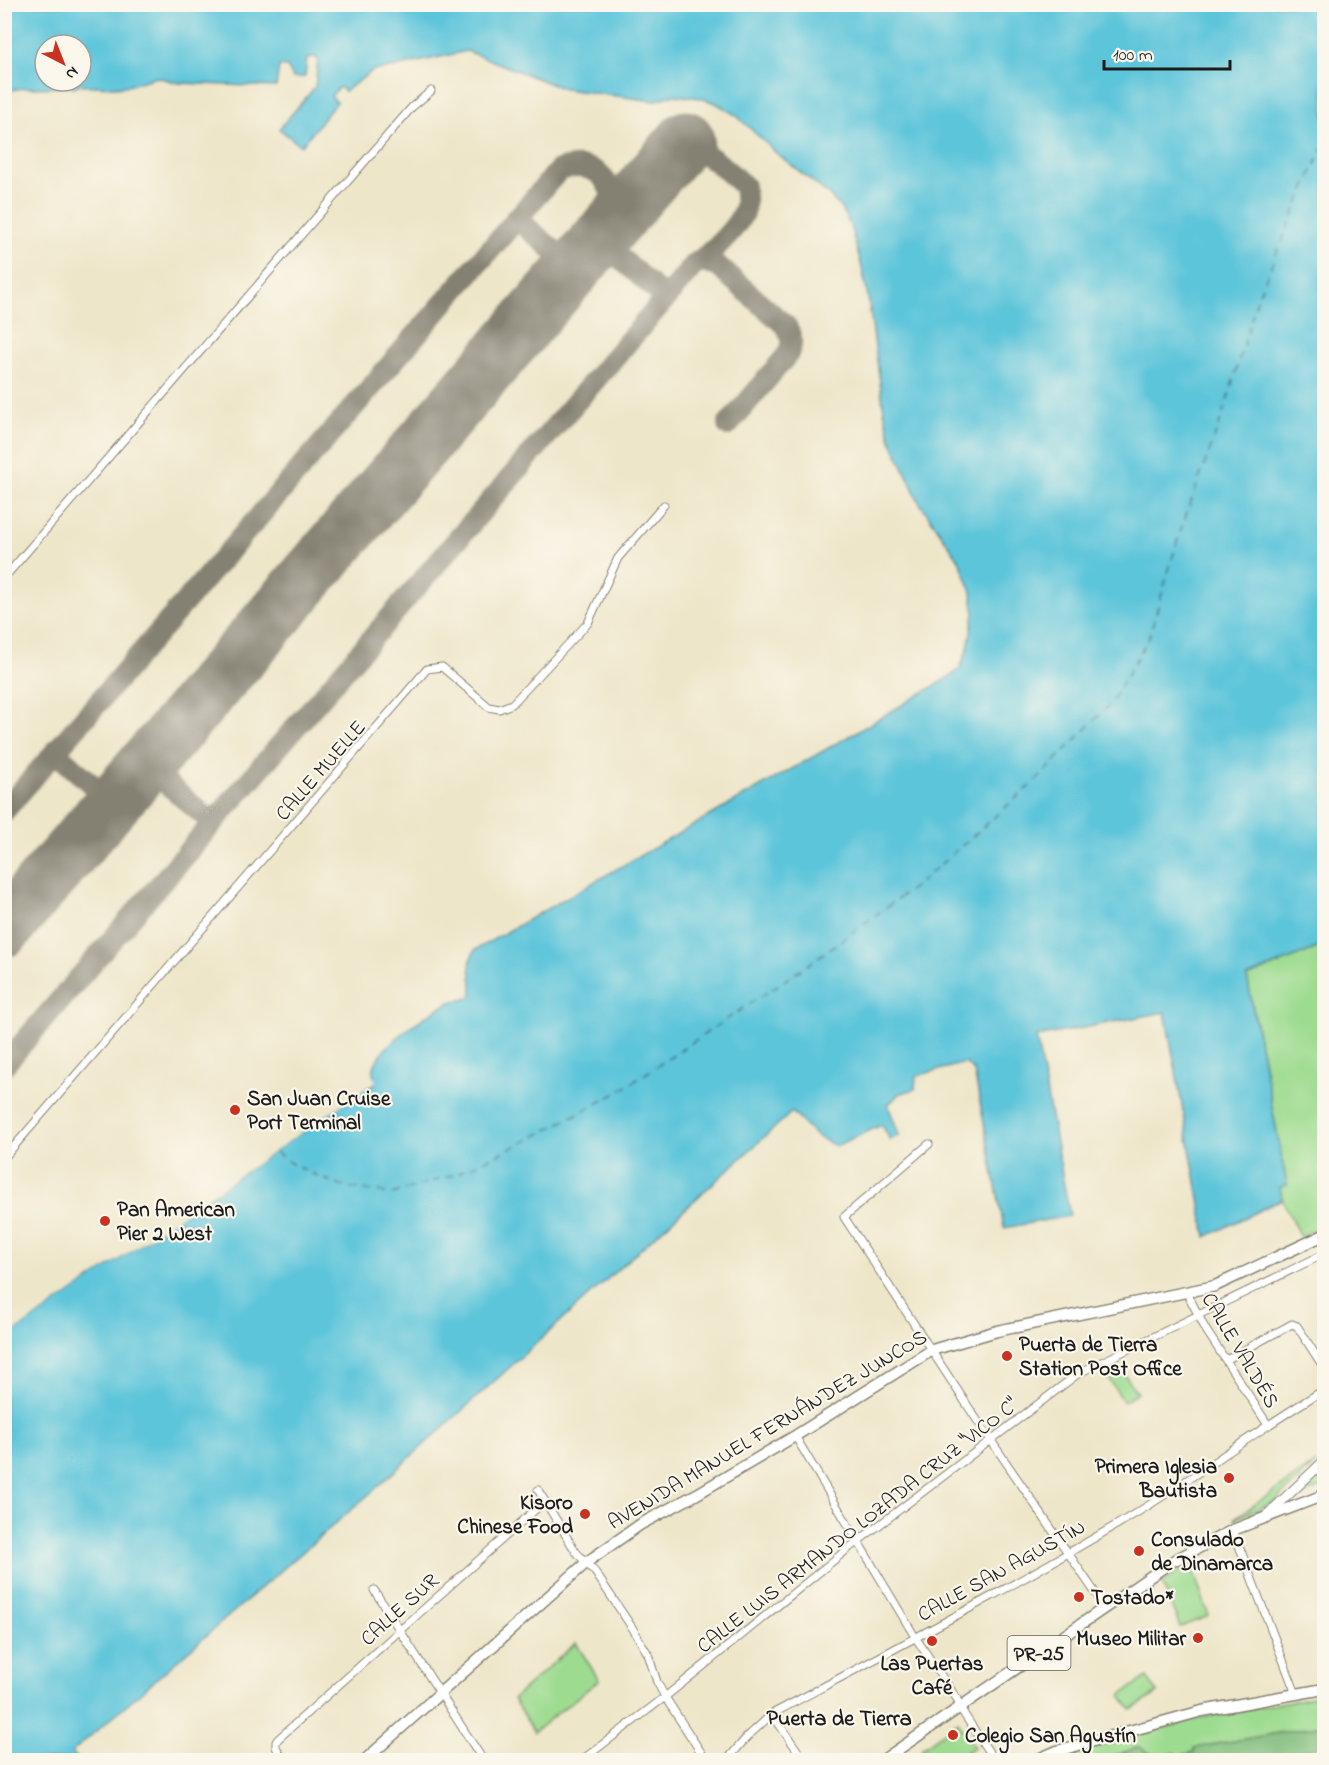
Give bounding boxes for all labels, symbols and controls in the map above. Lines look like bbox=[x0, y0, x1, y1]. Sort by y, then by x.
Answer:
north arrow bbox=[33, 33, 93, 93]
scale bar bbox=[1104, 33, 1230, 71]
text: 100 m bbox=[1113, 43, 1153, 69]
text: N bbox=[60, 60, 84, 85]
street label: CALLE MUELLE bbox=[269, 714, 374, 828]
place label: San Juan Cruise Port Terminal bbox=[247, 1085, 391, 1139]
marker: San Juan Cruise Port Terminal bbox=[228, 1103, 242, 1117]
place label: Pan American Pier 2 West bbox=[117, 1196, 235, 1250]
marker: Pan American Pier 2 West bbox=[98, 1214, 112, 1228]
street label: CALLE VALDÉS bbox=[1193, 1288, 1286, 1415]
street label: AVENIDA MANUEL FERNÁNDEZ JUNCOS bbox=[602, 1322, 933, 1538]
place label: Puerta de Tierra Station Post Office bbox=[1019, 1331, 1182, 1385]
marker: Puerta de Tierra Station Post Office bbox=[1000, 1349, 1014, 1363]
street label: CALLE LUIS ARMANDO LOZADA CRUZ "VICO C" bbox=[691, 1391, 1025, 1662]
place label: Primera Iglesia Bautista bbox=[1095, 1453, 1217, 1507]
marker: Primera Iglesia Bautista bbox=[1222, 1471, 1236, 1485]
place label: Kisoro Chinese Food bbox=[457, 1489, 573, 1543]
marker: Kisoro Chinese Food bbox=[578, 1507, 592, 1521]
street label: CALLE SAN AGUSTÍN bbox=[913, 1513, 1091, 1630]
place label: Consulado de Dinamarca bbox=[1151, 1526, 1273, 1580]
marker: Consulado de Dinamarca bbox=[1132, 1544, 1146, 1558]
street label: CALLE SUR bbox=[354, 1567, 446, 1654]
place label: Tostado* bbox=[1091, 1584, 1174, 1614]
marker: Tostado* bbox=[1072, 1590, 1086, 1604]
place label: Museo Militar bbox=[1076, 1625, 1186, 1655]
marker: Museo Militar bbox=[1191, 1631, 1205, 1645]
marker: Las Puertas Café bbox=[925, 1634, 939, 1648]
road number: PR-25 bbox=[1008, 1636, 1070, 1670]
place label: Las Puertas Café bbox=[881, 1650, 984, 1704]
district label: Puerta de Tierra bbox=[766, 1704, 912, 1736]
place label: Colegio San Agustín bbox=[965, 1722, 1136, 1754]
marker: Colegio San Agustín bbox=[946, 1728, 960, 1742]

